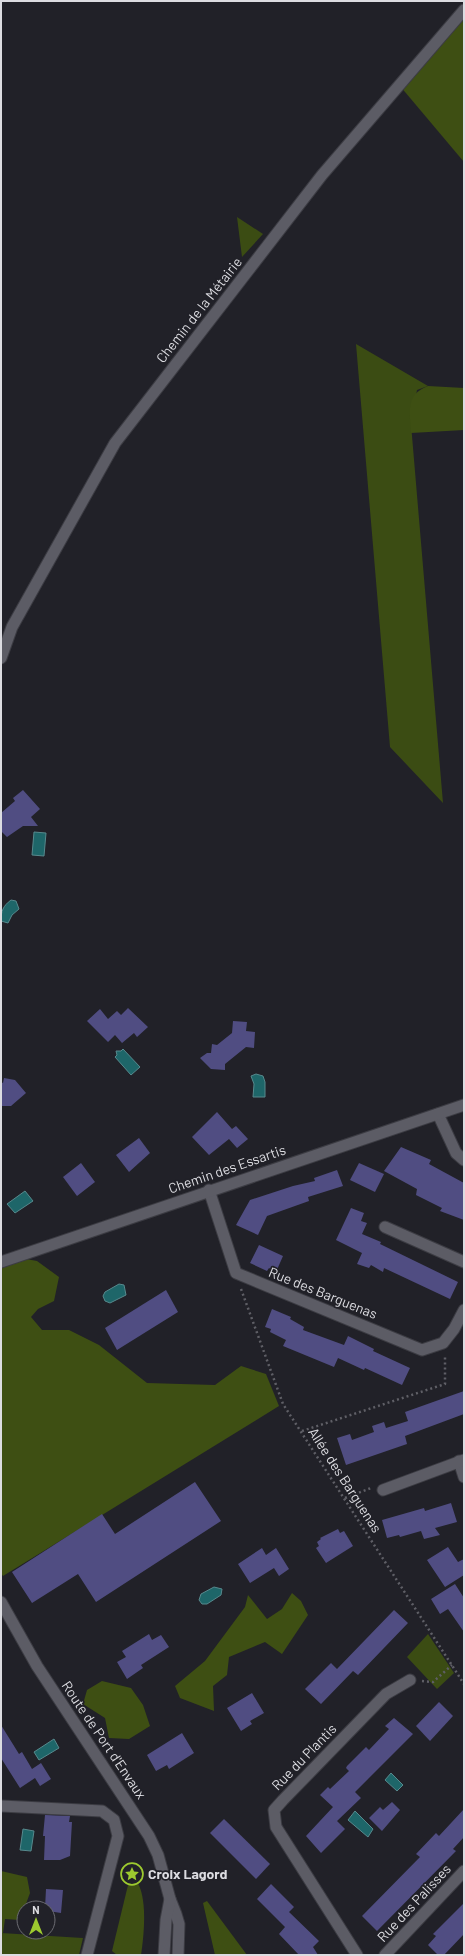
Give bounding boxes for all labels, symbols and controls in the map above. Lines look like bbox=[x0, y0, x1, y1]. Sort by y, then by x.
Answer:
street label: Chemin de la Métairie bbox=[152, 254, 245, 366]
street label: Chemin des Essartis bbox=[166, 1140, 288, 1197]
street label: Rue des Barguenas bbox=[266, 1263, 380, 1322]
street label: Allée des Barguenas bbox=[305, 1424, 386, 1536]
street label: Route de Port d'Envaux bbox=[59, 1677, 150, 1802]
street label: Rue du Plantis bbox=[268, 1720, 340, 1793]
street label: Rue des Palisses bbox=[373, 1860, 454, 1945]
place icon: Croix Lagord bbox=[119, 1861, 145, 1887]
place label: Croix Lagord bbox=[148, 1865, 228, 1882]
north arrow bbox=[16, 1900, 56, 1940]
text: N bbox=[32, 1903, 40, 1916]

